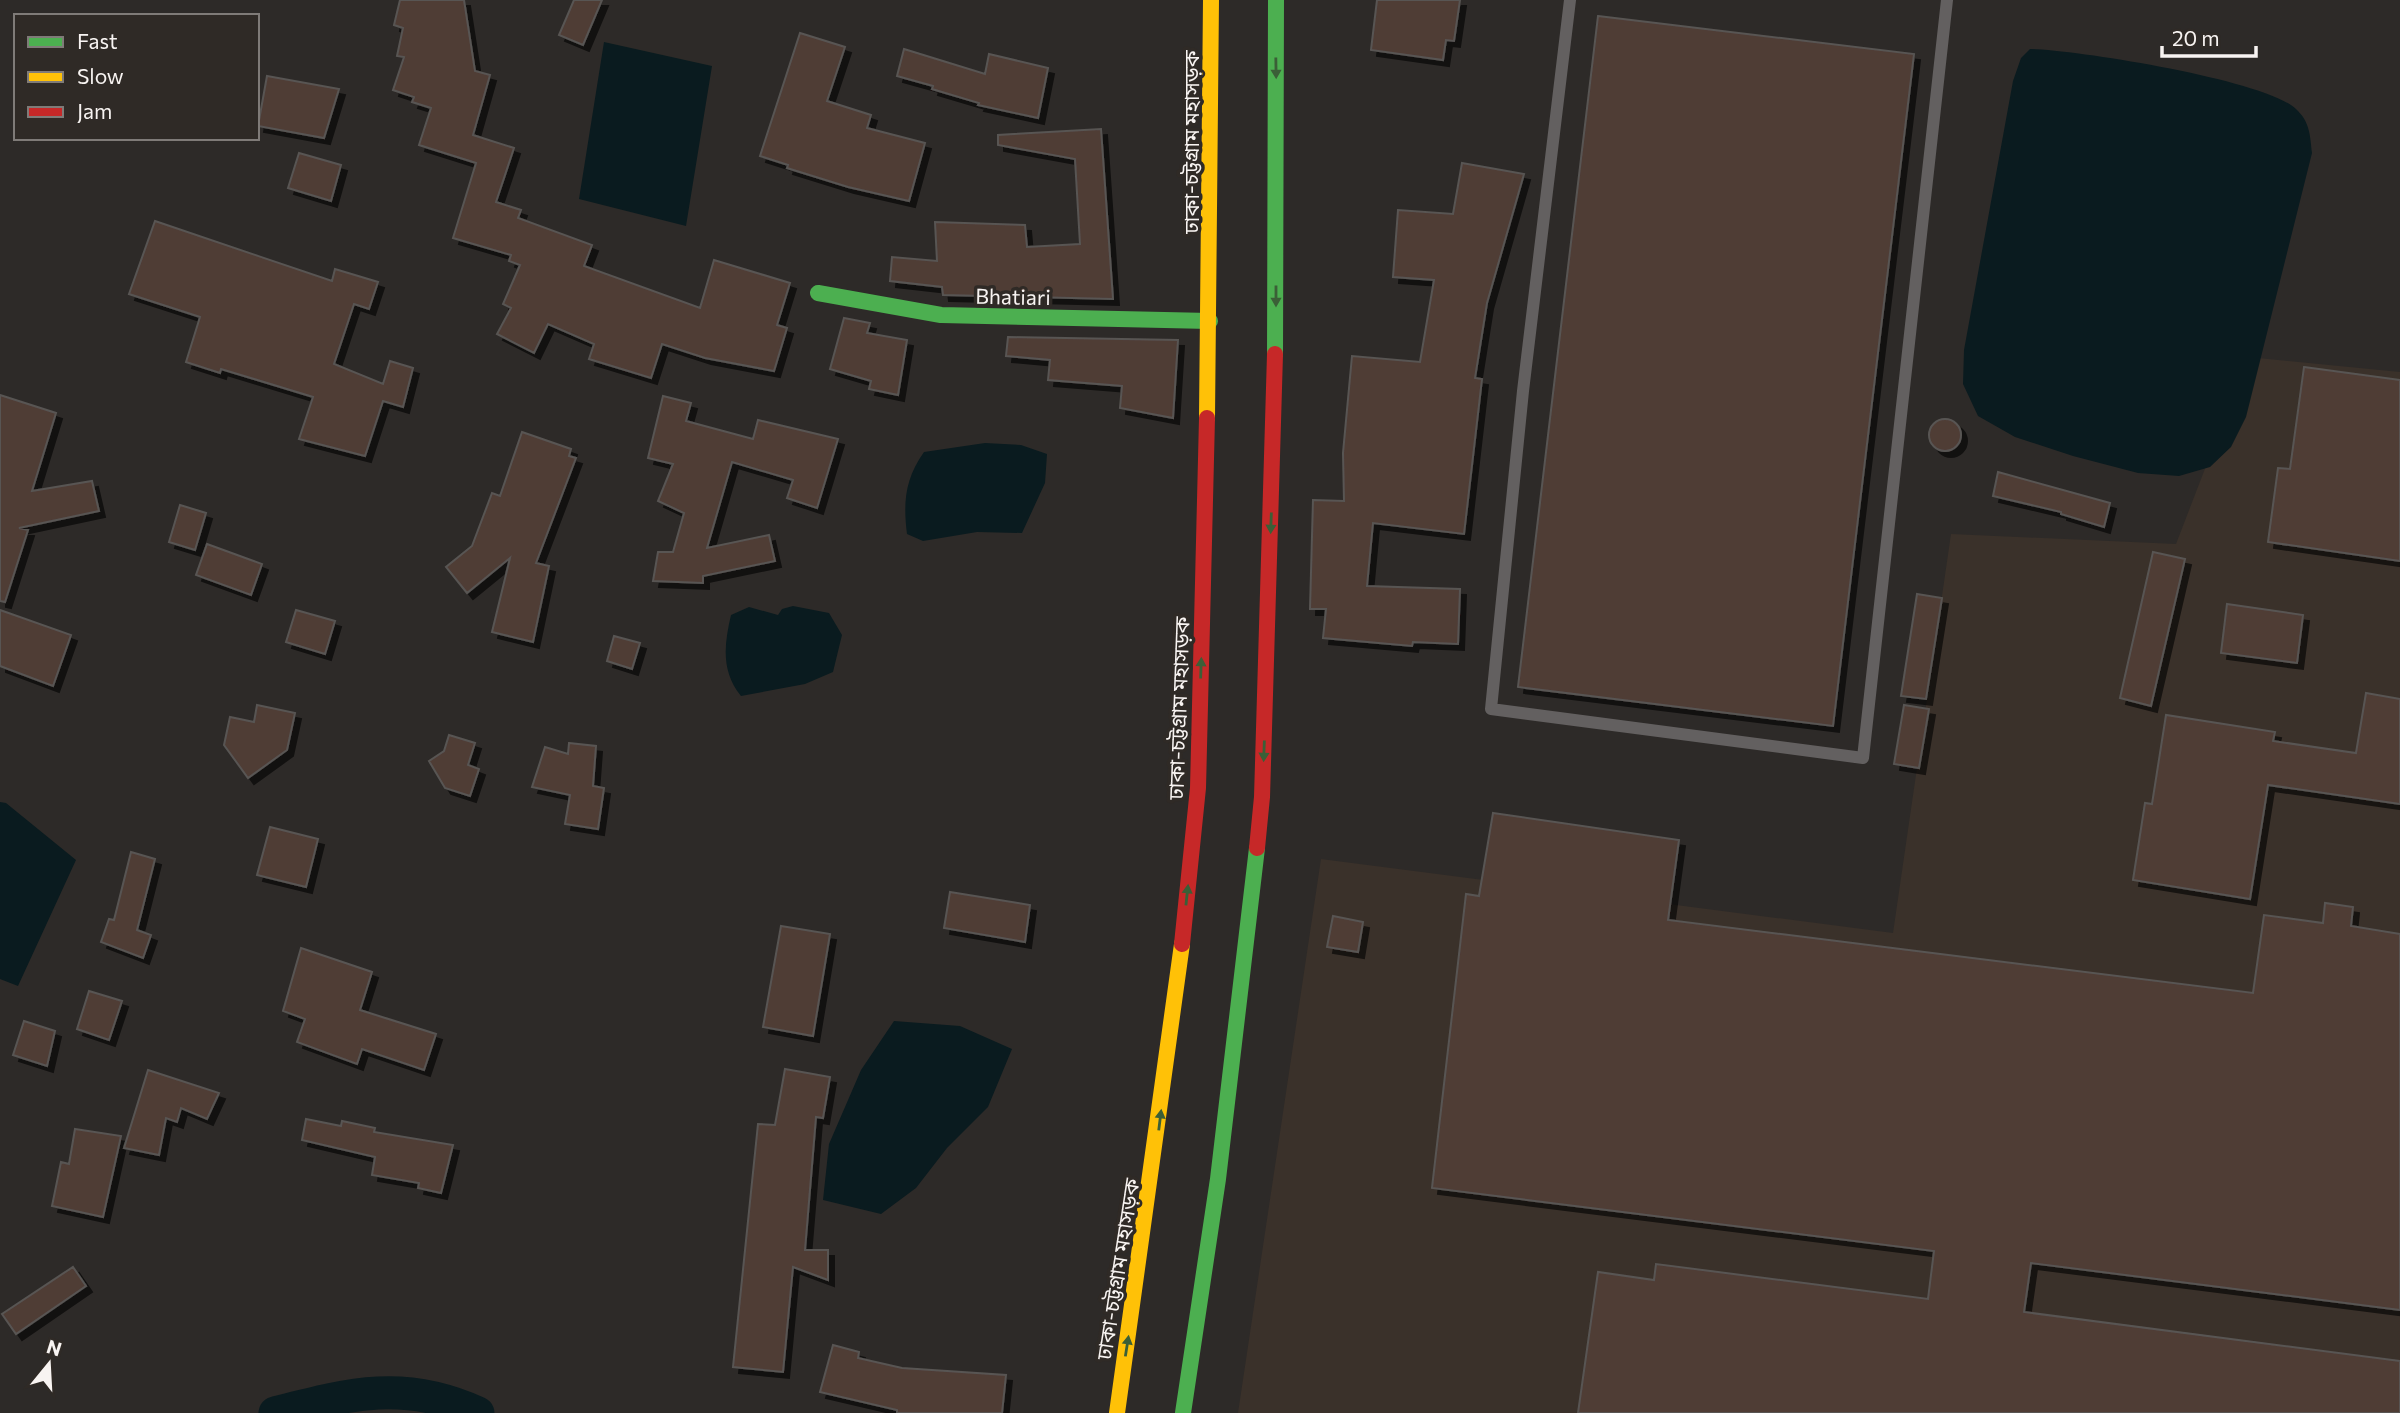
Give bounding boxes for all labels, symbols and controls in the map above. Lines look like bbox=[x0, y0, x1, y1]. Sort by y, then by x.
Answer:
legend bbox=[14, 14, 259, 140]
scale bar bbox=[2162, 14, 2256, 58]
text: 20 m bbox=[2172, 25, 2220, 50]
text: Fast bbox=[77, 28, 118, 53]
street label: ঢাকা-চট্টগ্রাম মহাসড়ক bbox=[1178, 49, 1203, 235]
one-way arrow bbox=[1270, 57, 1282, 79]
text: Slow bbox=[77, 63, 124, 88]
text: Jam bbox=[77, 98, 112, 123]
street label: Bhatiari bbox=[975, 283, 1051, 309]
one-way arrow bbox=[1270, 285, 1282, 307]
one-way arrow bbox=[1266, 512, 1277, 534]
street label: ঢাকা-চট্টগ্রাম মহাসড়ক bbox=[1162, 615, 1194, 801]
one-way arrow bbox=[1196, 656, 1207, 678]
one-way arrow bbox=[1258, 740, 1269, 762]
one-way arrow bbox=[1182, 883, 1193, 905]
one-way arrow bbox=[1154, 1109, 1165, 1131]
street label: ঢাকা-চট্টগ্রাম মহাসড়ক bbox=[1090, 1176, 1144, 1362]
north arrow bbox=[14, 1329, 84, 1399]
text: N bbox=[44, 1334, 65, 1360]
one-way arrow bbox=[1122, 1334, 1133, 1356]

